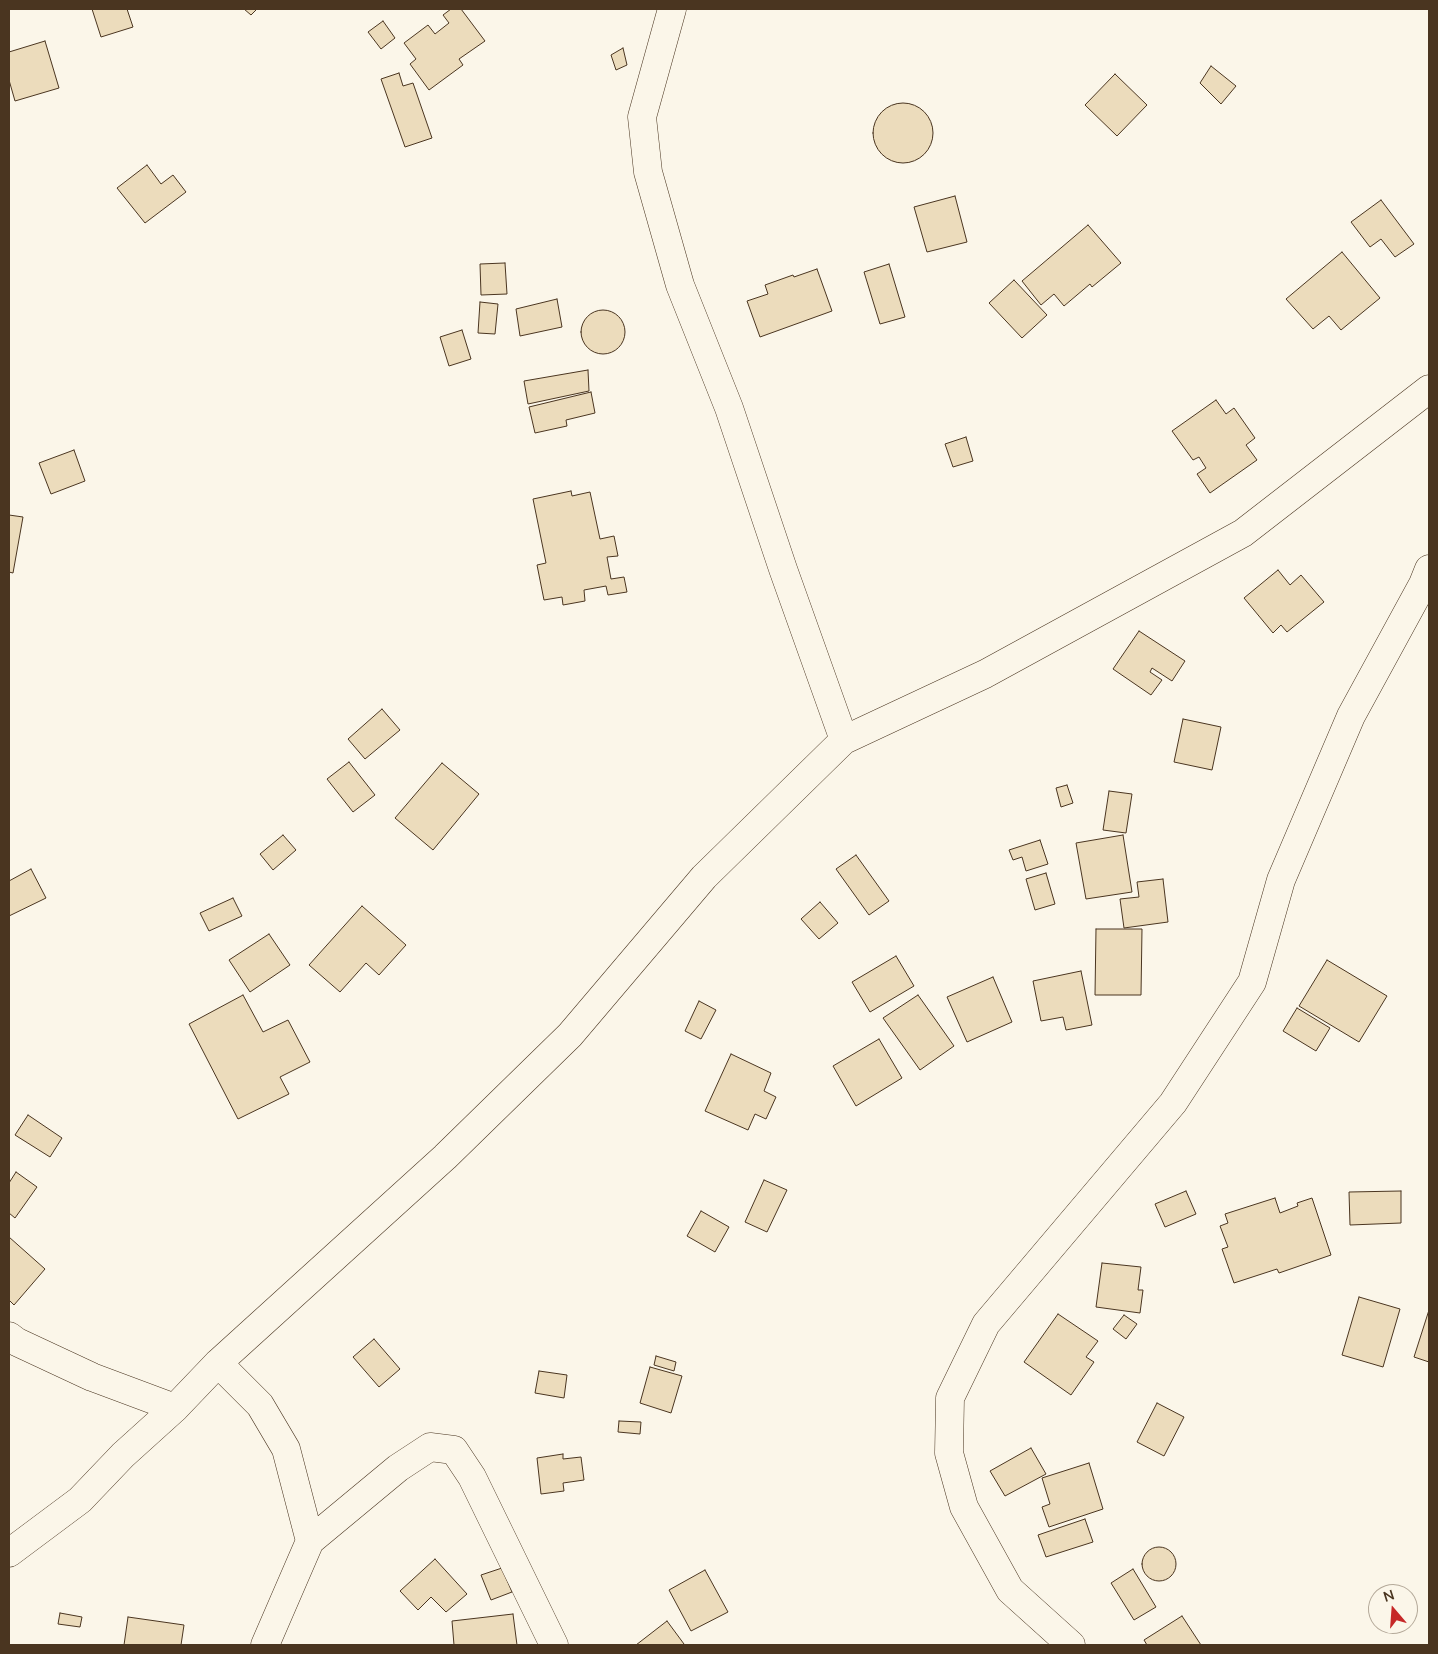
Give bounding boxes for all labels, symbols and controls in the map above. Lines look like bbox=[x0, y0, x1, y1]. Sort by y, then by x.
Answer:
north arrow bbox=[1368, 1584, 1418, 1634]
text: N bbox=[1381, 1585, 1396, 1606]

